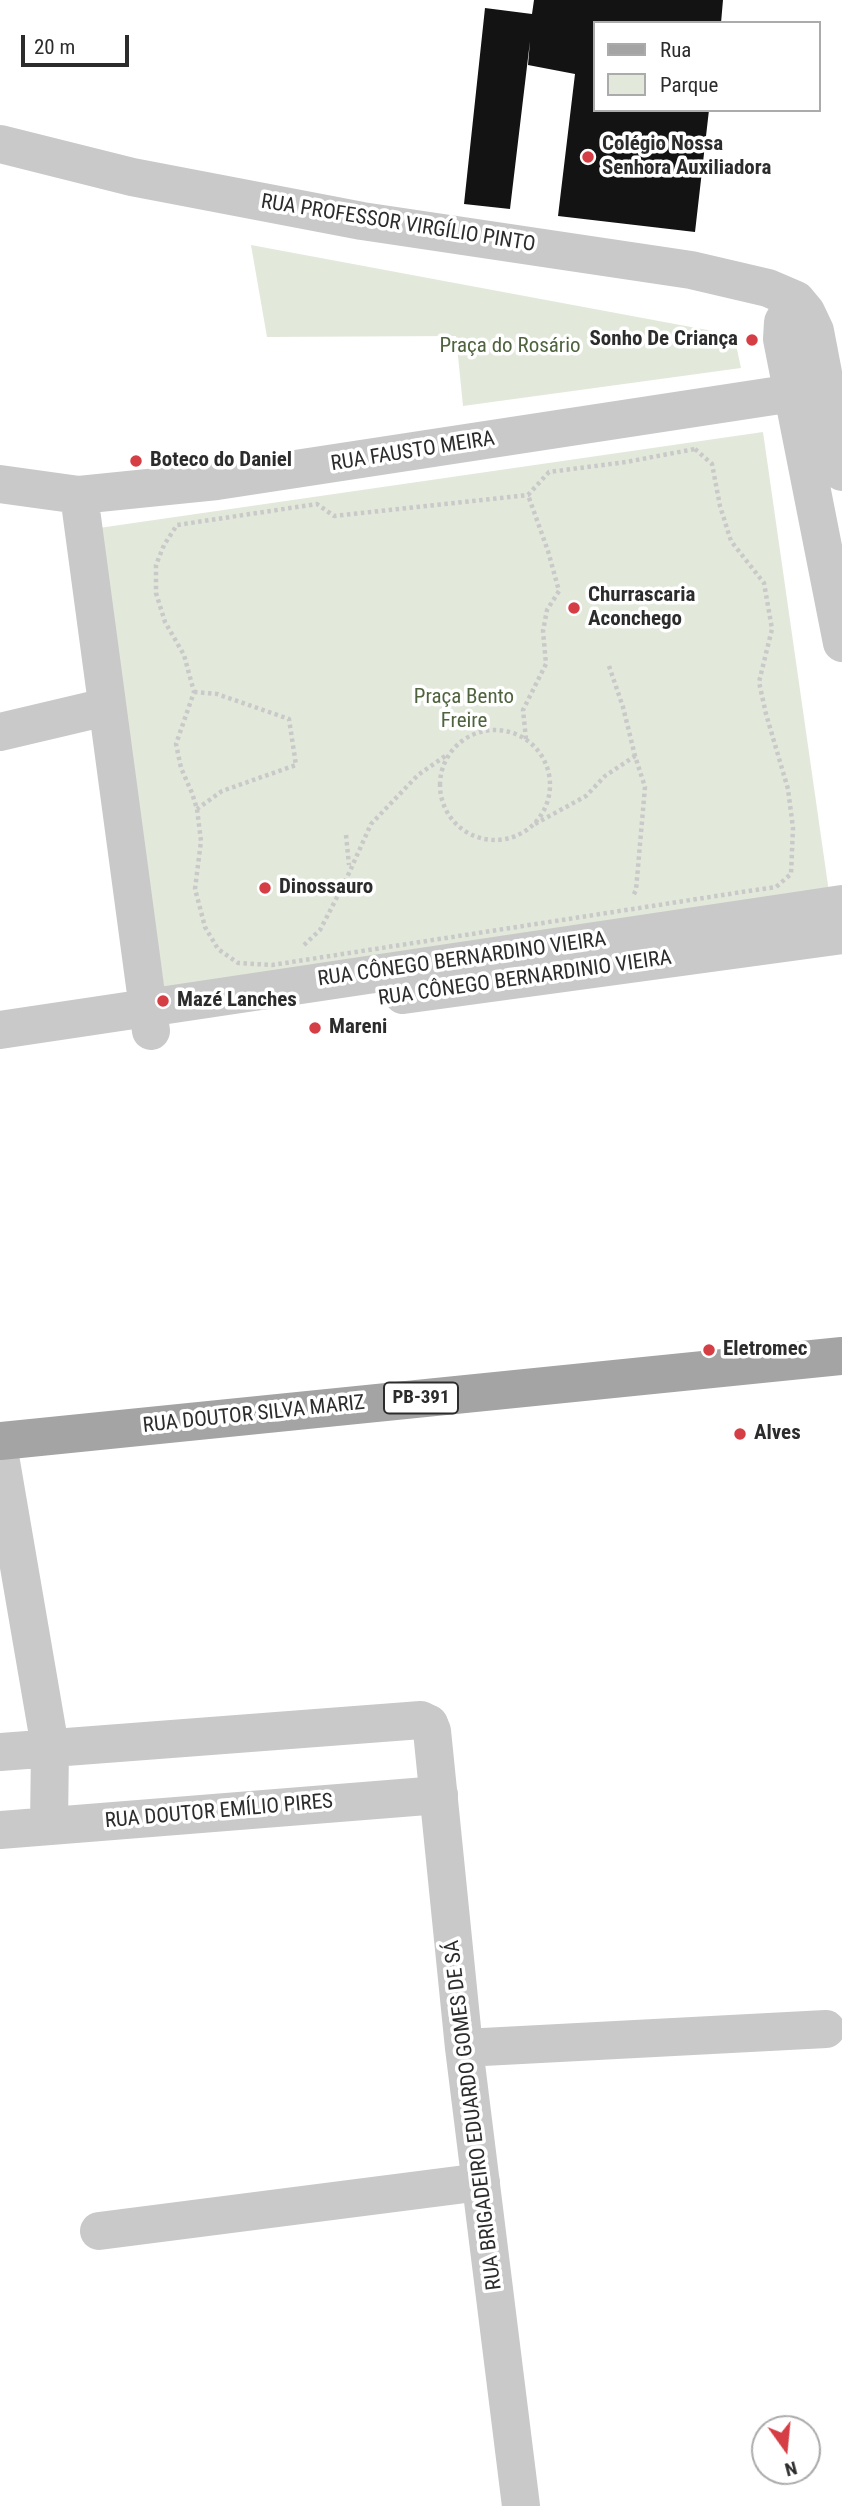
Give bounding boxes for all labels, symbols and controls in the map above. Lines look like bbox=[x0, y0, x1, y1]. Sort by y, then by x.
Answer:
scale bar bbox=[24, 21, 133, 65]
legend bbox=[594, 21, 821, 112]
text: 20 m bbox=[34, 35, 75, 59]
text: Rua bbox=[660, 38, 691, 62]
text: Parque bbox=[660, 73, 718, 97]
place label: Colégio Nossa Senhora Auxiliadora bbox=[602, 132, 771, 182]
marker: Colégio Nossa Senhora Auxiliadora bbox=[580, 149, 596, 165]
street label: RUA PROFESSOR VIRGÍLIO PINTO bbox=[259, 190, 537, 258]
place label: Sonho De Criança bbox=[590, 327, 738, 353]
marker: Sonho De Criança bbox=[744, 332, 760, 348]
park label: Praça do Rosário bbox=[439, 334, 581, 360]
street label: RUA FAUSTO MEIRA bbox=[329, 427, 497, 477]
place label: Boteco do Daniel bbox=[150, 448, 292, 474]
marker: Boteco do Daniel bbox=[128, 453, 144, 469]
place label: Churrascaria Aconchego bbox=[588, 583, 695, 633]
marker: Churrascaria Aconchego bbox=[566, 600, 582, 616]
park label: Praça Bento Freire bbox=[414, 685, 514, 735]
place label: Dinossauro bbox=[279, 875, 373, 901]
marker: Dinossauro bbox=[257, 880, 273, 896]
street label: RUA CÔNEGO BERNARDINO VIEIRA bbox=[316, 927, 608, 993]
street label: RUA CÔNEGO BERNARDINIO VIEIRA bbox=[377, 946, 673, 1012]
place label: Mazé Lanches bbox=[177, 988, 297, 1014]
marker: Mazé Lanches bbox=[155, 993, 171, 1009]
place label: Mareni bbox=[329, 1015, 387, 1041]
marker: Mareni bbox=[307, 1020, 323, 1036]
place label: Eletromec bbox=[723, 1337, 807, 1363]
marker: Eletromec bbox=[701, 1342, 717, 1358]
road number: PB-391 bbox=[384, 1382, 458, 1414]
street label: RUA DOUTOR SILVA MARIZ bbox=[142, 1391, 366, 1439]
place label: Alves bbox=[754, 1421, 801, 1447]
marker: Alves bbox=[732, 1426, 748, 1442]
street label: RUA DOUTOR EMÍLIO PIRES bbox=[104, 1789, 334, 1835]
street label: RUA BRIGADEIRO EDUARDO GOMES DE SÁ bbox=[440, 1939, 508, 2291]
north arrow bbox=[751, 2415, 821, 2485]
text: N bbox=[782, 2456, 800, 2481]

